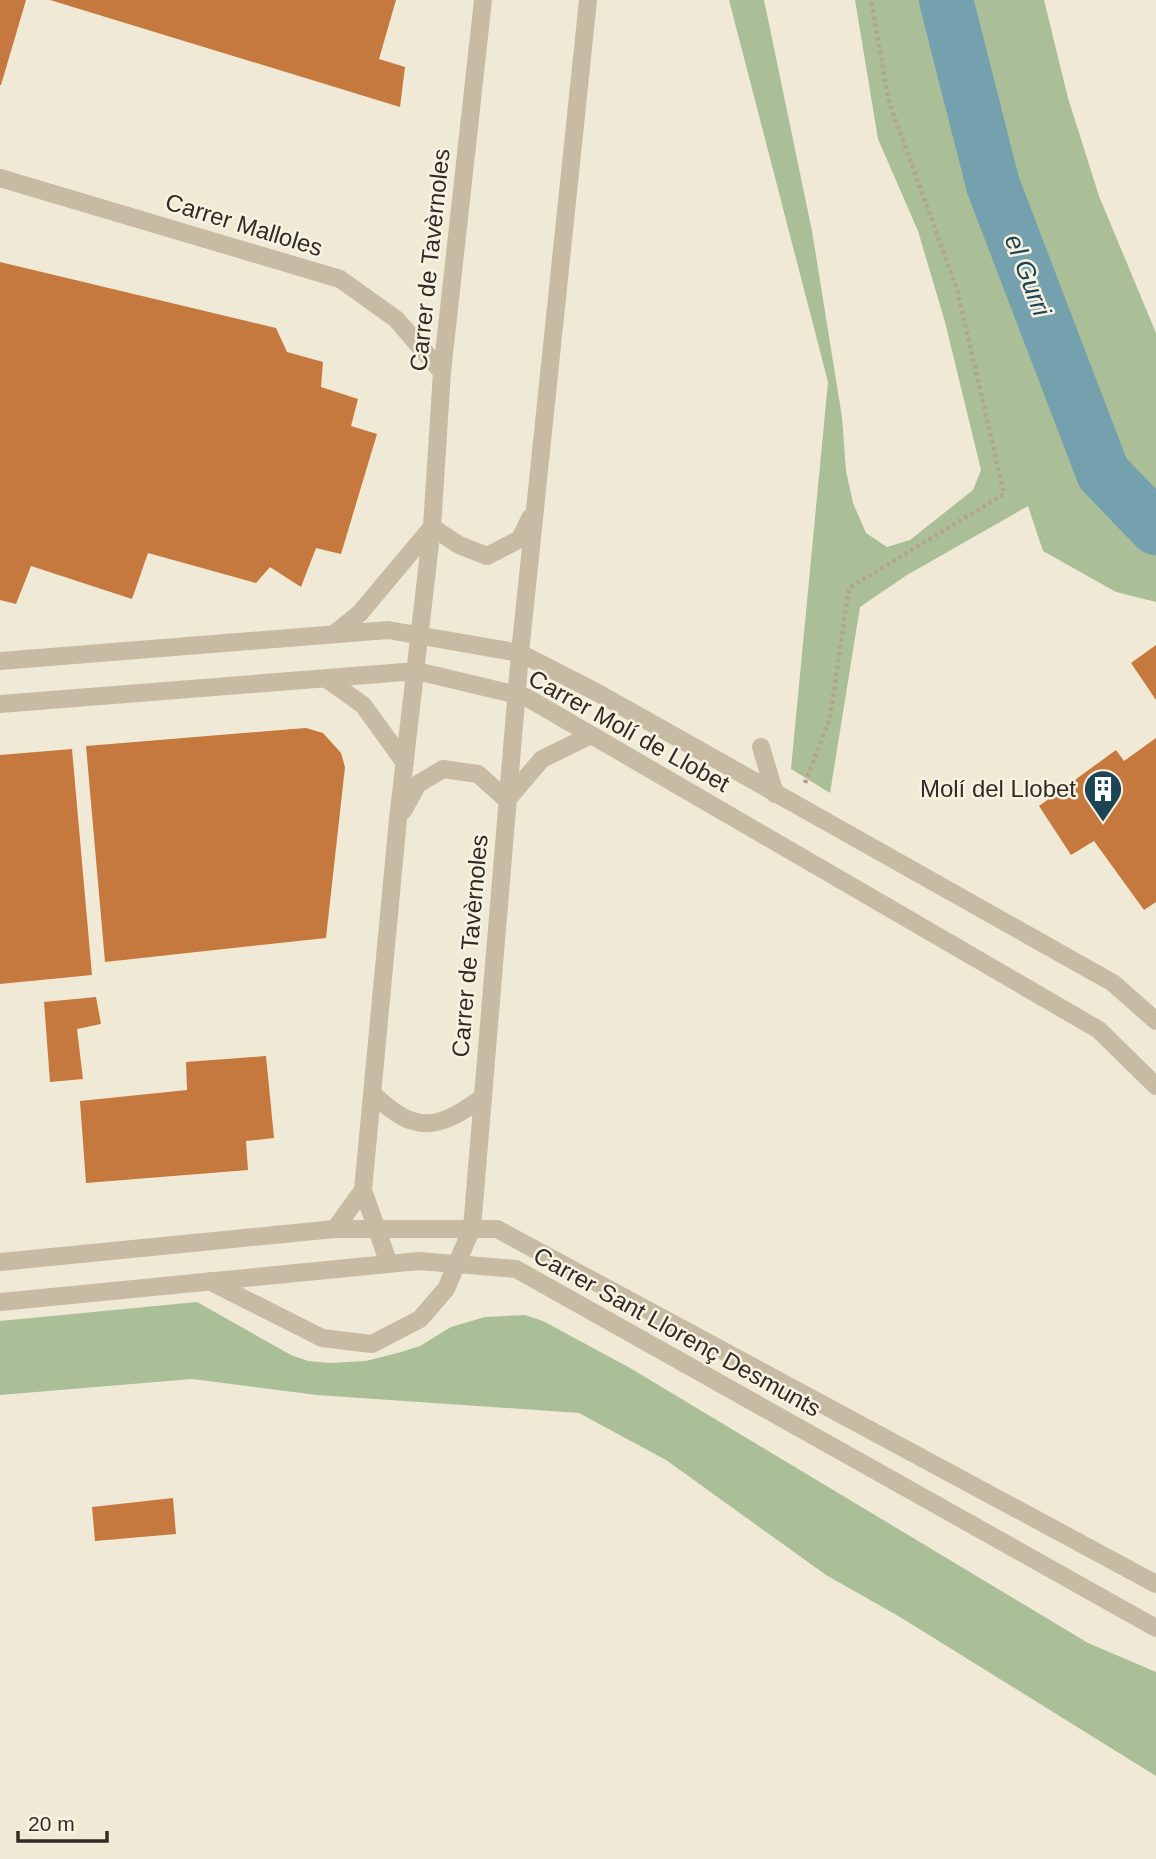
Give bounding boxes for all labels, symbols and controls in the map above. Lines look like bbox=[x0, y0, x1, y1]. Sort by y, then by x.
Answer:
street label: Carrer de Tavèrnoles bbox=[404, 147, 455, 373]
street label: Carrer Malloles bbox=[162, 188, 326, 261]
water label: el Gurri bbox=[999, 230, 1058, 321]
street label: Carrer Molí de Llobet bbox=[524, 664, 735, 797]
building icon: Molí del Llobet bbox=[1082, 768, 1124, 823]
place label: Molí del Llobet bbox=[920, 775, 1076, 802]
street label: Carrer de Tavèrnoles bbox=[446, 833, 493, 1059]
street label: Carrer Sant Llorenç Desmunts bbox=[529, 1241, 826, 1422]
scale bar bbox=[18, 1800, 107, 1844]
text: 20 m bbox=[28, 1812, 75, 1835]

